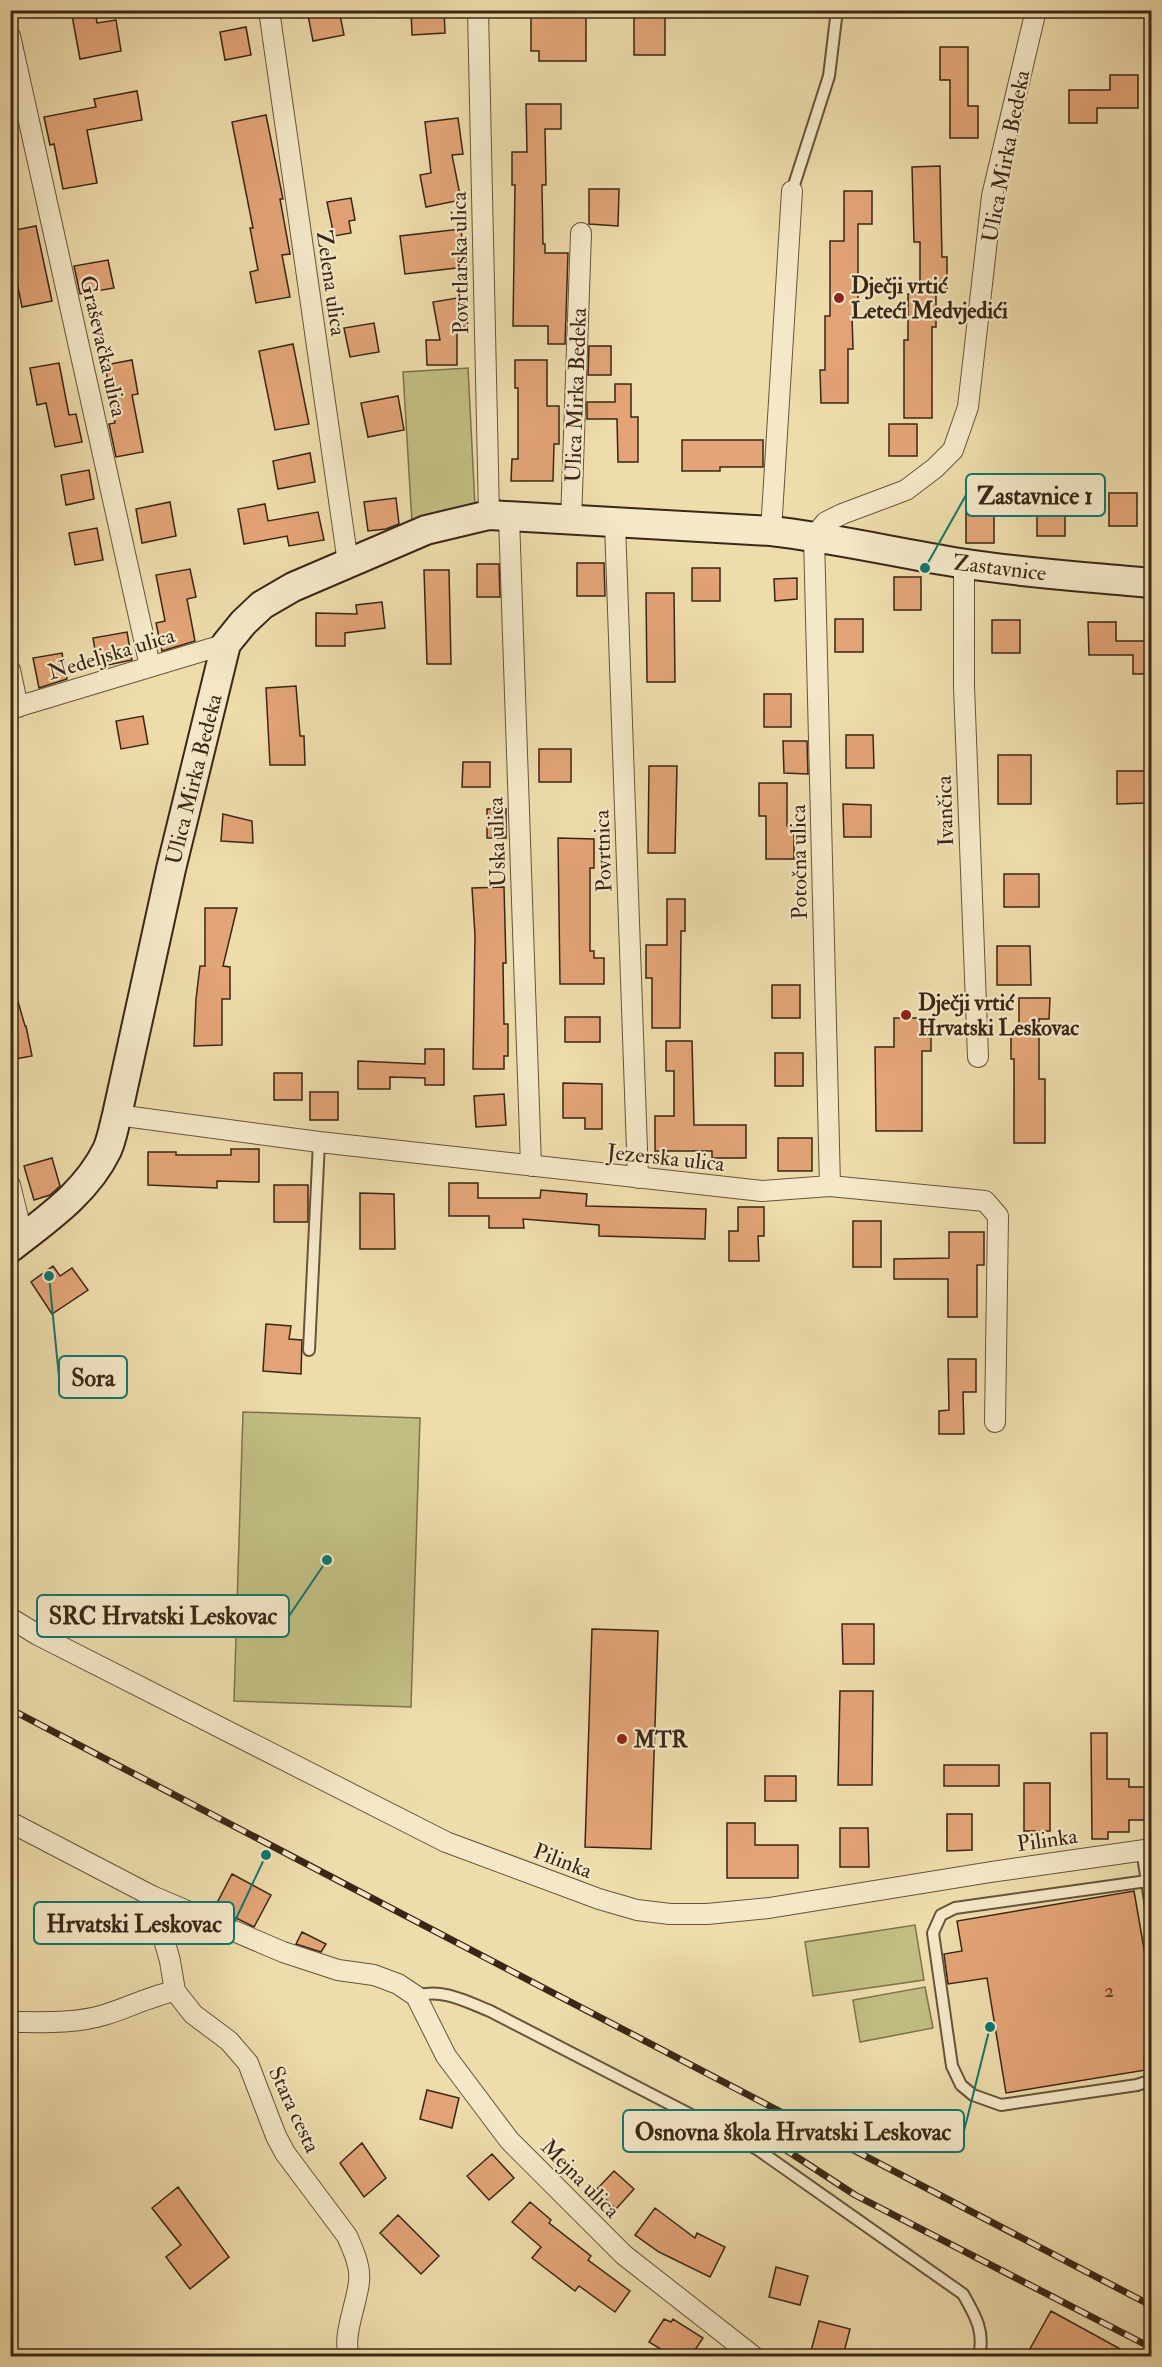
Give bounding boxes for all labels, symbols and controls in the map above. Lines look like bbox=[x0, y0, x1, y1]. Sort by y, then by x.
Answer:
street label: Ulica Mirka Bedeka bbox=[976, 67, 1037, 245]
street label: Povrtlarska ulica bbox=[445, 190, 475, 335]
street label: Zelena ulica bbox=[310, 229, 352, 339]
place label: Dječji vrtić Leteći Medvjedići bbox=[851, 272, 1008, 325]
street label: Graševačka ulica bbox=[73, 273, 133, 421]
marker: Dječji vrtić Leteći Medvjedići bbox=[832, 291, 846, 305]
street label: Ulica Mirka Bedeka bbox=[559, 306, 593, 483]
callout: Zastavnice 1 bbox=[966, 474, 1105, 516]
text: Zastavnice 1 bbox=[977, 481, 1093, 512]
street label: Zastavnice bbox=[952, 548, 1048, 588]
street label: Nedeljska ulica bbox=[44, 621, 179, 687]
street label: Ulica Mirka Bedeka bbox=[159, 690, 229, 867]
street label: Ivančica bbox=[930, 774, 960, 847]
street label: Uska ulica bbox=[481, 795, 513, 888]
street label: Potočna ulica bbox=[784, 803, 814, 920]
street label: Povrtnica bbox=[588, 808, 618, 893]
place label: Dječji vrtić Hrvatski Leskovac bbox=[918, 989, 1079, 1042]
marker: Dječji vrtić Hrvatski Leskovac bbox=[899, 1008, 913, 1022]
street label: Jezerska ulica bbox=[605, 1138, 727, 1178]
callout: Sora bbox=[59, 1356, 127, 1398]
text: Sora bbox=[71, 1363, 116, 1394]
callout: SRC Hrvatski Leskovac bbox=[37, 1595, 289, 1637]
text: SRC Hrvatski Leskovac bbox=[49, 1601, 278, 1632]
place label: MTR bbox=[633, 1726, 689, 1754]
marker: MTR bbox=[615, 1732, 629, 1746]
street label: Pilinka bbox=[1015, 1822, 1080, 1858]
street label: Pilinka bbox=[529, 1837, 597, 1885]
callout: Hrvatski Leskovac bbox=[34, 1902, 234, 1944]
text: Hrvatski Leskovac bbox=[46, 1909, 222, 1940]
house number: 2 bbox=[1104, 1978, 1114, 2003]
street label: Stara cesta bbox=[262, 2062, 327, 2158]
callout: Osnovna škola Hrvatski Leskovac bbox=[623, 2110, 964, 2152]
text: Osnovna škola Hrvatski Leskovac bbox=[635, 2117, 952, 2148]
street label: Mejna ulica bbox=[535, 2133, 627, 2225]

